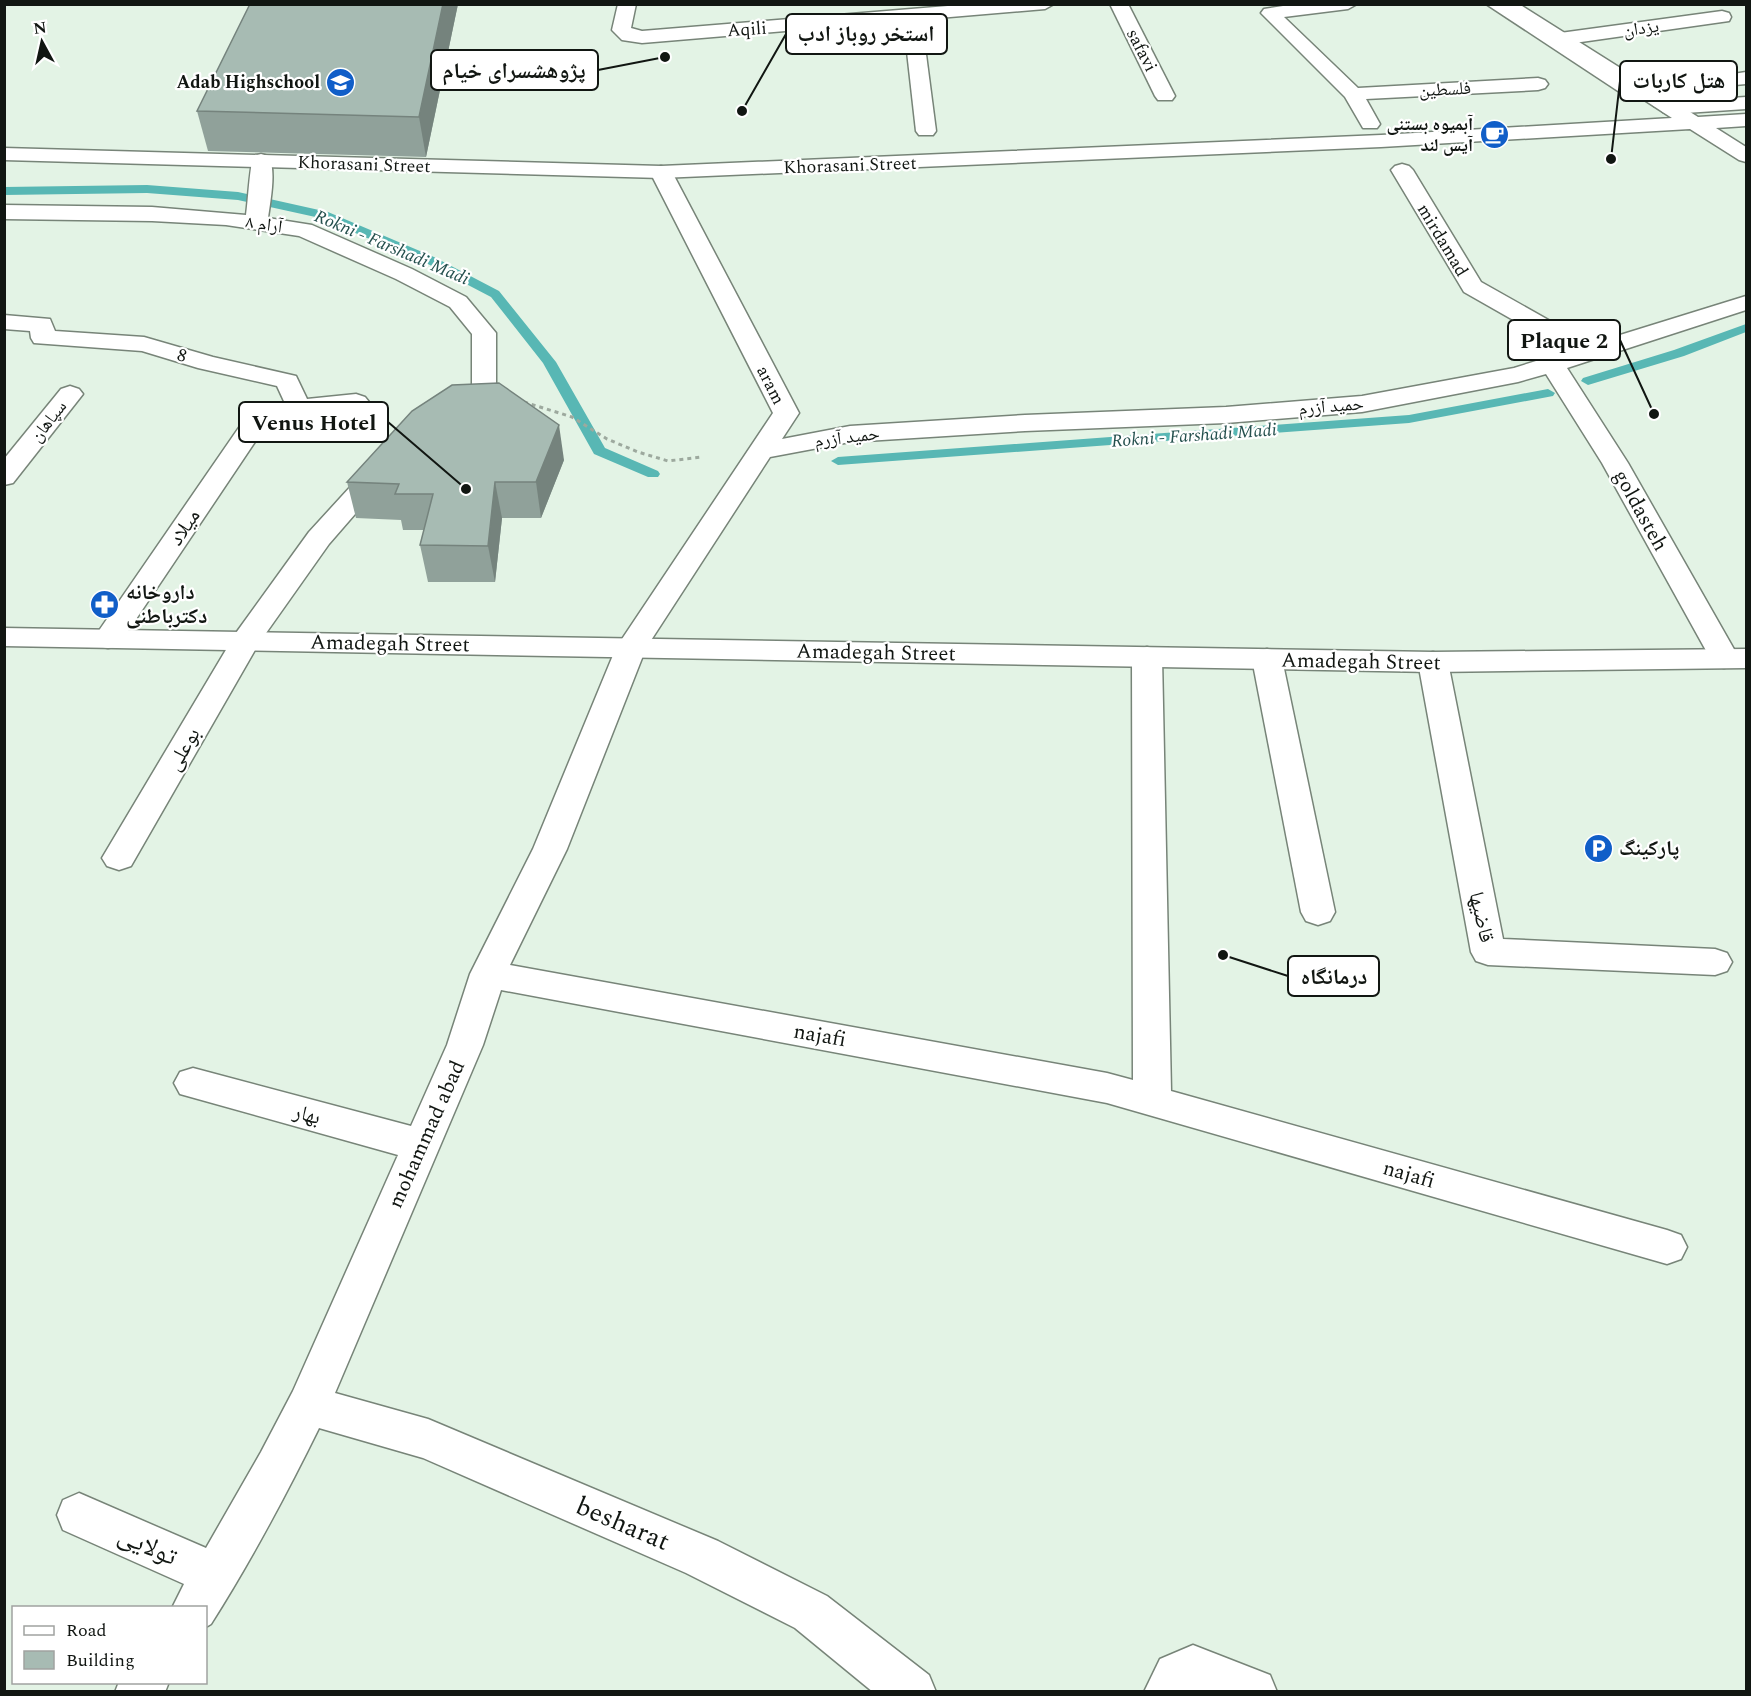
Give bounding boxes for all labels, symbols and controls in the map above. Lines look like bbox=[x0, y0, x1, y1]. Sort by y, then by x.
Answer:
north arrow bbox=[12, 12, 72, 72]
street label: یزدان bbox=[1621, 13, 1661, 44]
callout: استخر روباز ادب bbox=[786, 14, 947, 54]
text: N bbox=[32, 15, 48, 41]
street label: Aqili bbox=[726, 15, 768, 44]
text: استخر روباز ادب bbox=[797, 18, 935, 51]
street label: safavi bbox=[1119, 24, 1164, 77]
callout: پژوهشسرای خیام bbox=[431, 50, 598, 90]
text: پژوهشسرای خیام bbox=[442, 55, 586, 88]
callout: هتل کاربات bbox=[1620, 61, 1737, 101]
text: هتل کاربات bbox=[1633, 65, 1725, 98]
school or university icon: Adab Highschool bbox=[325, 66, 357, 98]
place label: Adab Highschool bbox=[177, 69, 320, 96]
street label: فلسطین bbox=[1418, 75, 1472, 104]
place label: آبمیوه بستنی آیس لند bbox=[1386, 111, 1473, 159]
cafe icon: آبمیوه بستنی آیس لند bbox=[1478, 118, 1510, 150]
street label: Khorasani Street bbox=[297, 149, 431, 180]
street label: Khorasani Street bbox=[783, 150, 917, 181]
street label: mirdamad bbox=[1410, 198, 1475, 282]
water label: Rokni - Farshadi Madi bbox=[310, 203, 473, 292]
street label: ۸ آرام bbox=[244, 209, 285, 240]
callout: Plaque 2 bbox=[1508, 320, 1620, 360]
text: Plaque 2 bbox=[1520, 325, 1608, 358]
street label: 8 bbox=[174, 341, 190, 370]
street label: aram bbox=[749, 361, 792, 409]
street label: حمید آزرم bbox=[1297, 390, 1365, 423]
street label: سپاهان bbox=[23, 394, 74, 448]
callout: Venus Hotel bbox=[239, 402, 388, 442]
text: Venus Hotel bbox=[252, 407, 376, 440]
water label: Rokni - Farshadi Madi bbox=[1110, 416, 1278, 455]
street label: حمید آزرم bbox=[813, 420, 881, 455]
street label: goldasteh bbox=[1604, 464, 1676, 557]
street label: میلاد bbox=[161, 503, 209, 553]
place label: داروخانه دکترباطنی bbox=[126, 577, 207, 633]
pharmacy icon: داروخانه دکترباطنی bbox=[89, 588, 121, 620]
street label: Amadegah Street bbox=[310, 627, 470, 661]
street label: Amadegah Street bbox=[796, 636, 956, 670]
street label: Amadegah Street bbox=[1281, 645, 1441, 679]
street label: بوعلی bbox=[159, 722, 209, 777]
parking icon: پارکینگ bbox=[1582, 832, 1614, 864]
place label: پارکینگ bbox=[1619, 833, 1679, 865]
street label: قاضیها bbox=[1460, 889, 1502, 946]
callout: درمانگاه bbox=[1288, 956, 1379, 996]
text: درمانگاه bbox=[1301, 961, 1367, 994]
street label: najafi bbox=[791, 1016, 849, 1056]
street label: mohammad abad bbox=[380, 1055, 474, 1214]
street label: بهار bbox=[288, 1096, 324, 1134]
street label: najafi bbox=[1379, 1152, 1439, 1198]
street label: besharat bbox=[569, 1486, 676, 1562]
street label: تولایی bbox=[111, 1515, 184, 1577]
legend bbox=[12, 1606, 207, 1684]
text: Road bbox=[66, 1617, 107, 1644]
text: Building bbox=[66, 1647, 135, 1674]

